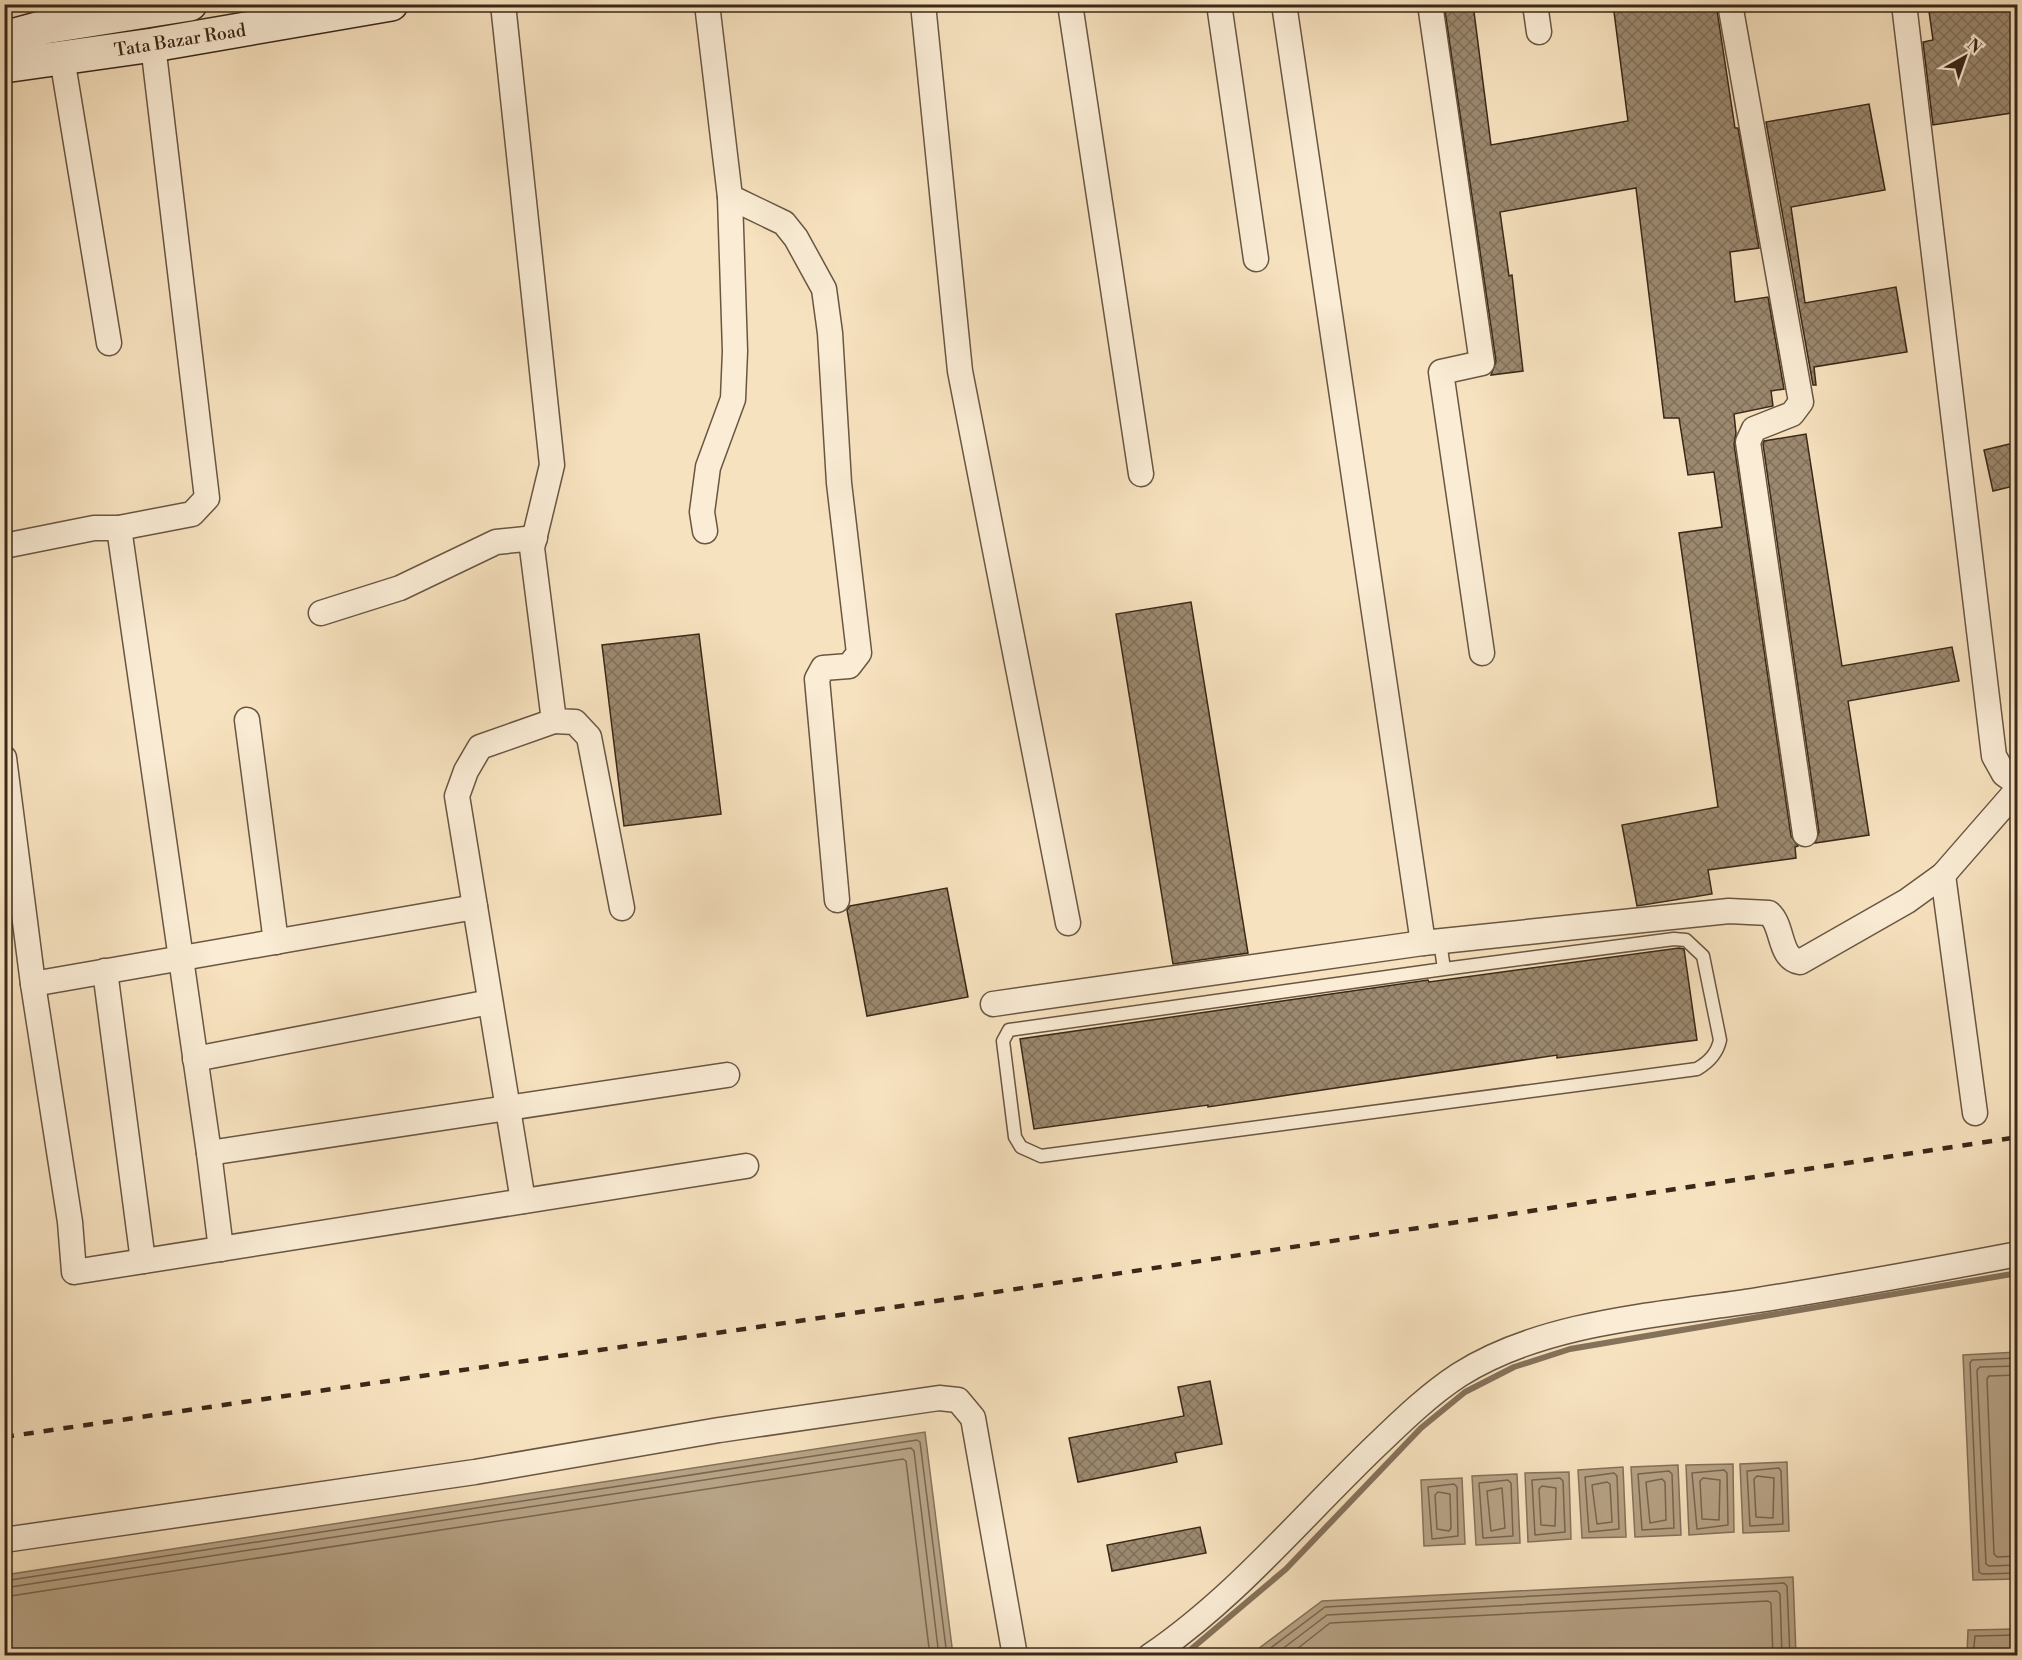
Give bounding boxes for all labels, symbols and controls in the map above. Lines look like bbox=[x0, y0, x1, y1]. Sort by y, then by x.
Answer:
street label: Tata Bazar Road bbox=[113, 19, 248, 62]
north arrow bbox=[1935, 27, 1995, 87]
text: N bbox=[1963, 35, 1986, 58]

